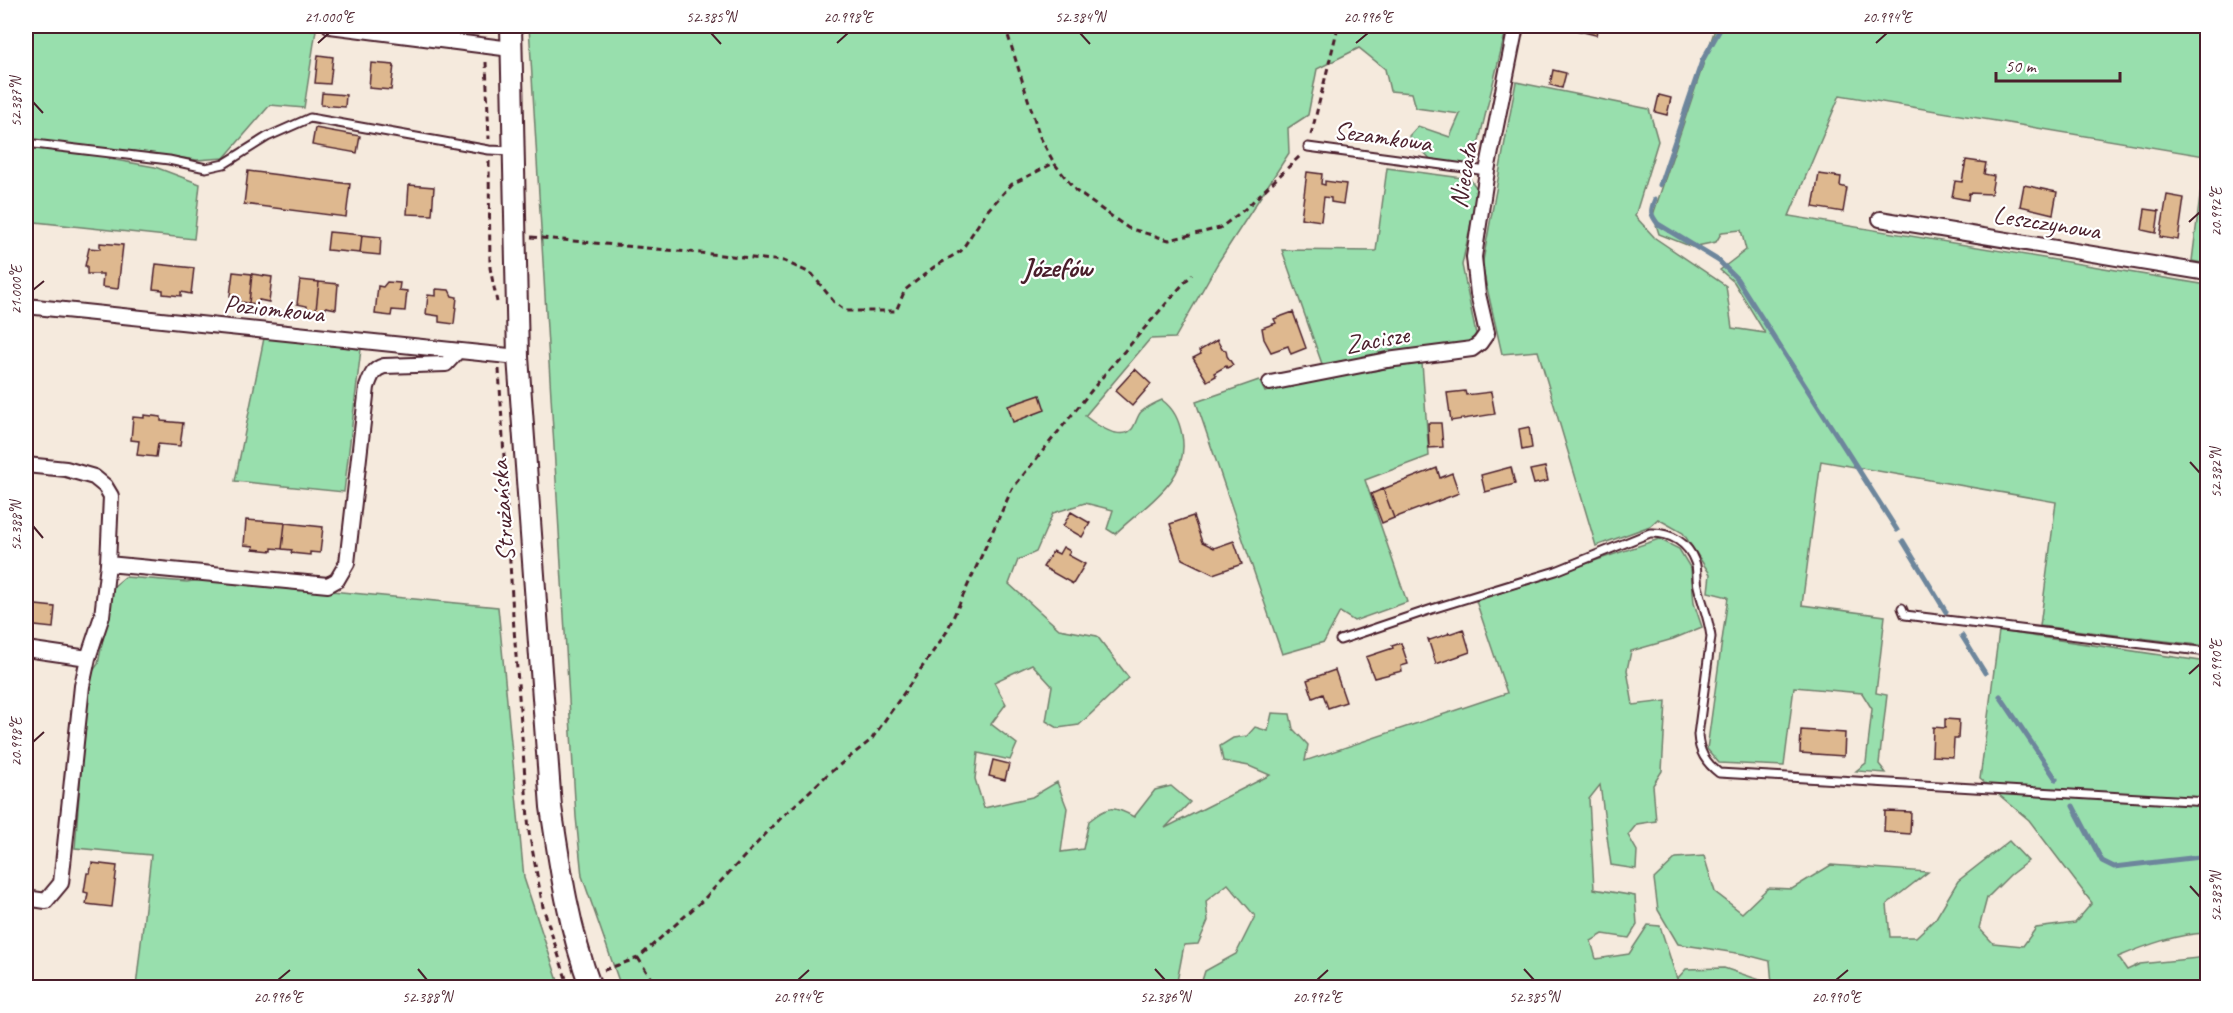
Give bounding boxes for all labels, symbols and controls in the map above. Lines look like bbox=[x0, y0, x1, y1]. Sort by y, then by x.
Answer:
text: 21.000°E bbox=[305, 8, 356, 27]
text: 52.385°N bbox=[686, 8, 739, 27]
text: 20.998°E bbox=[824, 8, 875, 27]
text: 52.384°N bbox=[1055, 8, 1108, 27]
text: 20.996°E bbox=[1344, 8, 1395, 27]
text: 20.994°E bbox=[1863, 8, 1914, 27]
scale bar bbox=[1996, 45, 2120, 83]
text: 50 m bbox=[2005, 55, 2038, 77]
text: 52.387°N bbox=[7, 74, 26, 127]
street label: Sezamkowa bbox=[1332, 113, 1436, 160]
street label: Niecała bbox=[1441, 138, 1486, 211]
text: 20.992°E bbox=[2207, 185, 2226, 236]
street label: Leszczynowa bbox=[1991, 198, 2104, 247]
district label: Józefów bbox=[1020, 250, 1094, 285]
text: 21.000°E bbox=[7, 263, 26, 314]
street label: Poziomkowa bbox=[222, 287, 327, 330]
street label: Zacisze bbox=[1343, 317, 1413, 361]
text: 52.382°N bbox=[2207, 445, 2226, 498]
street label: Strużańska bbox=[482, 457, 523, 563]
text: 52.388°N bbox=[7, 498, 26, 551]
text: 20.990°E bbox=[2207, 637, 2226, 688]
text: 20.998°E bbox=[7, 715, 26, 766]
text: 52.383°N bbox=[2207, 869, 2226, 922]
text: 20.996°E bbox=[254, 988, 305, 1007]
text: 52.388°N bbox=[402, 988, 455, 1007]
text: 20.994°E bbox=[774, 988, 825, 1007]
text: 52.386°N bbox=[1140, 988, 1193, 1007]
text: 20.992°E bbox=[1293, 988, 1344, 1007]
text: 52.385°N bbox=[1509, 988, 1562, 1007]
text: 20.990°E bbox=[1812, 988, 1863, 1007]

